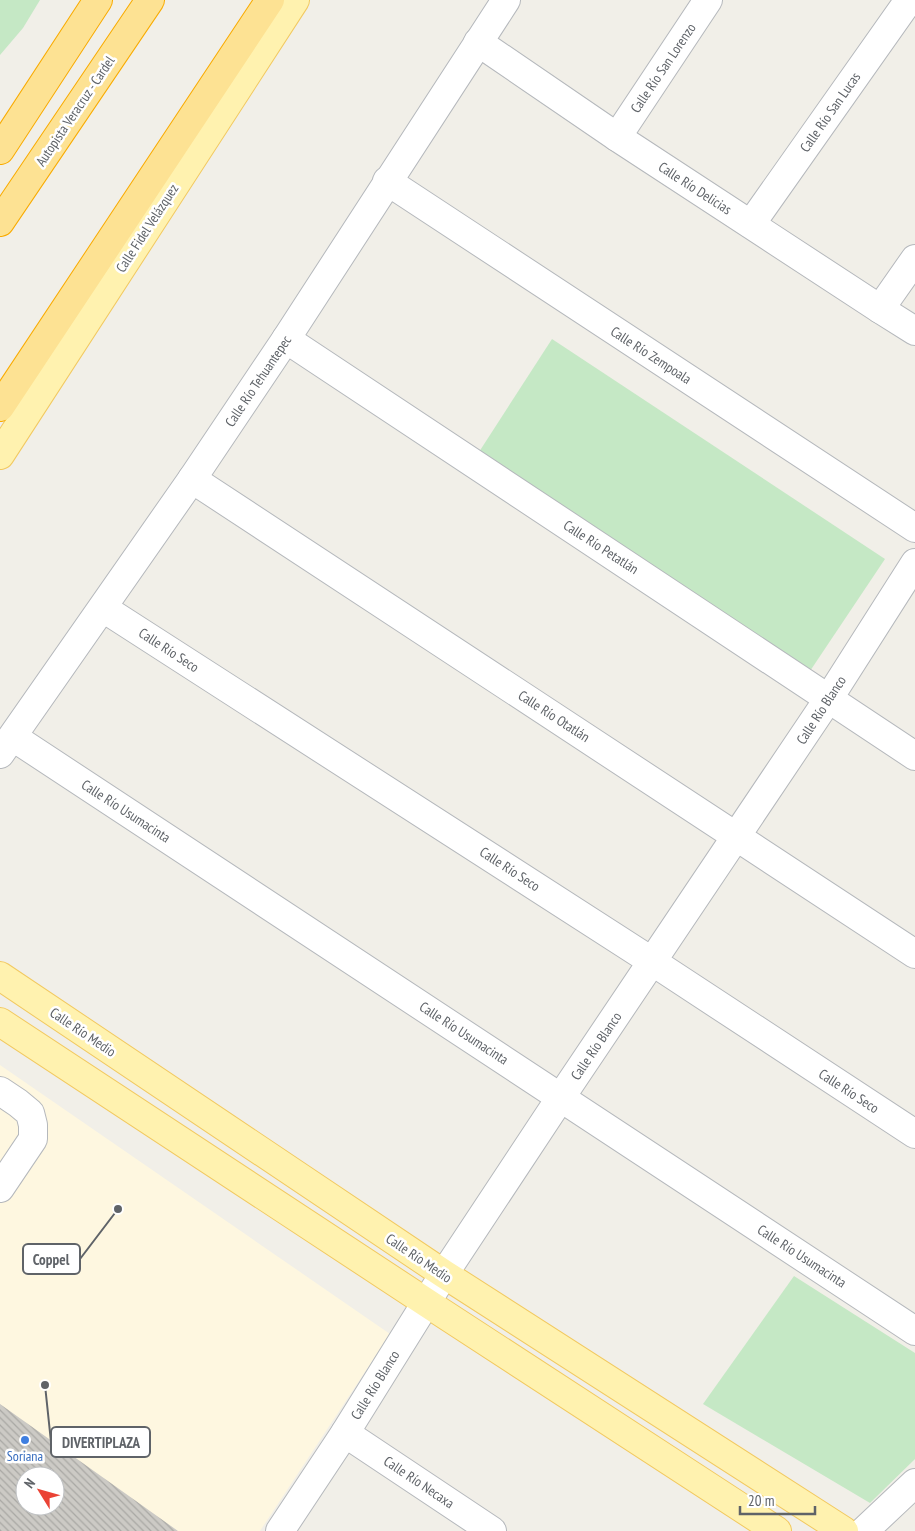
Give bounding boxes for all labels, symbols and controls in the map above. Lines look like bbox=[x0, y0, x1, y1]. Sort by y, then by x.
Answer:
street label: Calle Río San Lorenzo bbox=[626, 20, 700, 116]
street label: Autopista Veracruz - Cardel bbox=[32, 52, 119, 169]
street label: Calle Río San Lucas bbox=[796, 68, 864, 155]
street label: Calle Río Delicias bbox=[655, 158, 735, 218]
street label: Calle Fidel Velázquez bbox=[112, 180, 182, 276]
street label: Calle Río Zempoala bbox=[607, 322, 695, 388]
street label: Calle Río Tehuantepec bbox=[221, 332, 295, 430]
street label: Calle Río Petatlán bbox=[560, 516, 642, 578]
street label: Calle Río Seco bbox=[135, 624, 203, 676]
street label: Calle Río Blanco bbox=[792, 672, 850, 748]
street label: Calle Río Otatlán bbox=[515, 686, 593, 746]
street label: Calle Río Usumacinta bbox=[78, 776, 174, 846]
street label: Calle Río Seco bbox=[476, 843, 544, 895]
street label: Calle Río Usumacinta bbox=[416, 998, 512, 1068]
street label: Calle Río Medio bbox=[47, 1003, 119, 1061]
street label: Calle Río Blanco bbox=[567, 1009, 625, 1083]
street label: Calle Río Seco bbox=[815, 1065, 883, 1117]
street label: Calle Río Usumacinta bbox=[754, 1221, 850, 1291]
street label: Calle Río Medio bbox=[383, 1229, 455, 1287]
callout: Coppel bbox=[23, 1244, 80, 1274]
text: Coppel bbox=[33, 1250, 70, 1269]
street label: Calle Río Blanco bbox=[347, 1347, 403, 1423]
callout: DIVERTIPLAZA bbox=[51, 1427, 150, 1457]
text: DIVERTIPLAZA bbox=[62, 1433, 141, 1452]
marker: Soriana bbox=[19, 1434, 31, 1446]
place label: Soriana bbox=[7, 1447, 43, 1465]
street label: Calle Río Necaxa bbox=[380, 1452, 458, 1512]
north arrow bbox=[15, 1466, 65, 1516]
text: N bbox=[20, 1475, 39, 1492]
scale bar bbox=[740, 1484, 815, 1516]
text: 20 m bbox=[748, 1491, 774, 1510]

